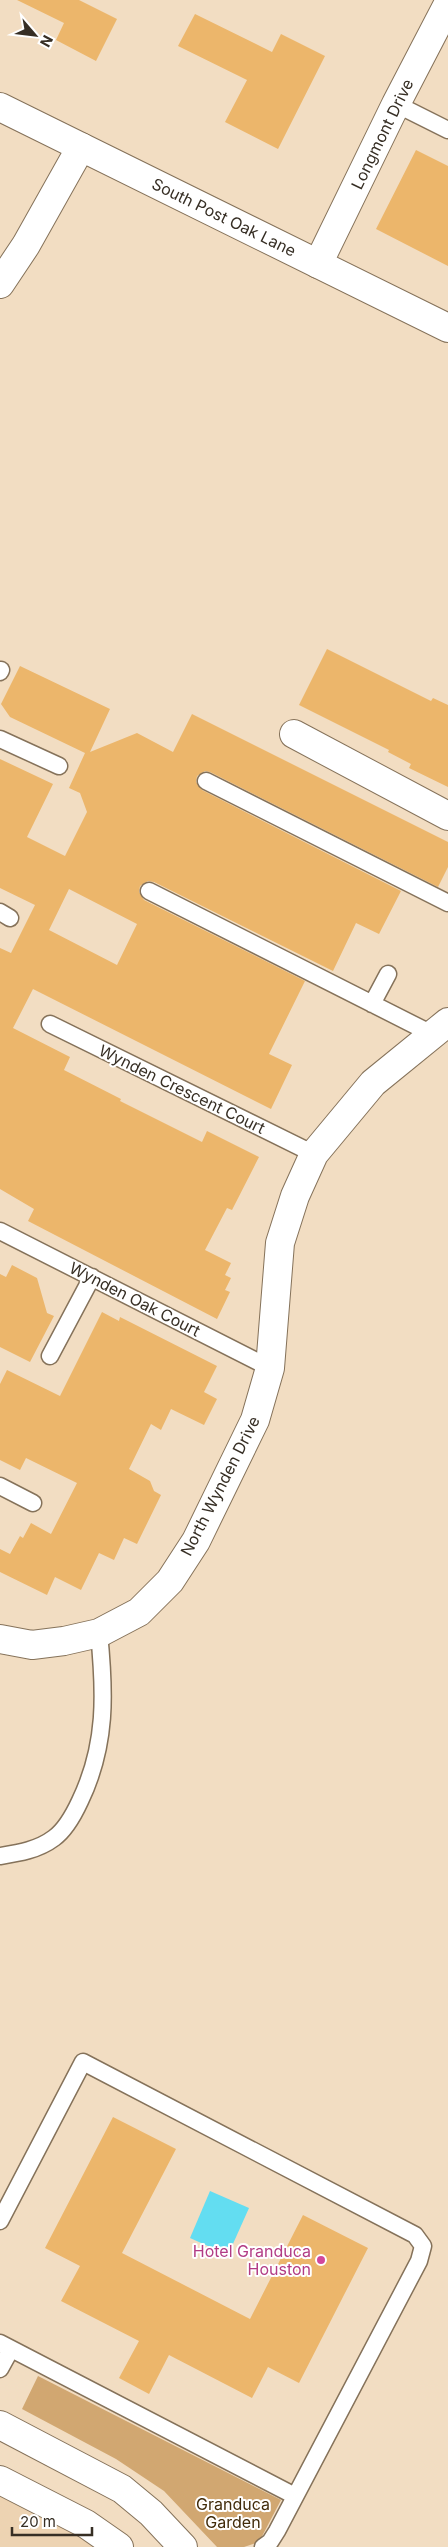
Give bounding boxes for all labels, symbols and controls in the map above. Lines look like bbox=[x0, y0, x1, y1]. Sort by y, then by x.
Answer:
north arrow bbox=[10, 10, 60, 60]
text: N bbox=[37, 33, 57, 50]
street label: Longmont Drive bbox=[347, 76, 417, 192]
street label: South Post Oak Lane bbox=[149, 173, 299, 261]
street label: Wynden Crescent Court bbox=[96, 1040, 268, 1138]
street label: Wynden Oak Court bbox=[66, 1257, 204, 1341]
street label: North Wynden Drive bbox=[176, 1413, 264, 1559]
place label: Hotel Granduca Houston bbox=[193, 2241, 311, 2279]
marker: Hotel Granduca Houston bbox=[315, 2254, 327, 2266]
park label: Granduca Garden bbox=[196, 2494, 270, 2532]
scale bar bbox=[12, 2504, 92, 2536]
text: 20 m bbox=[20, 2512, 56, 2531]

